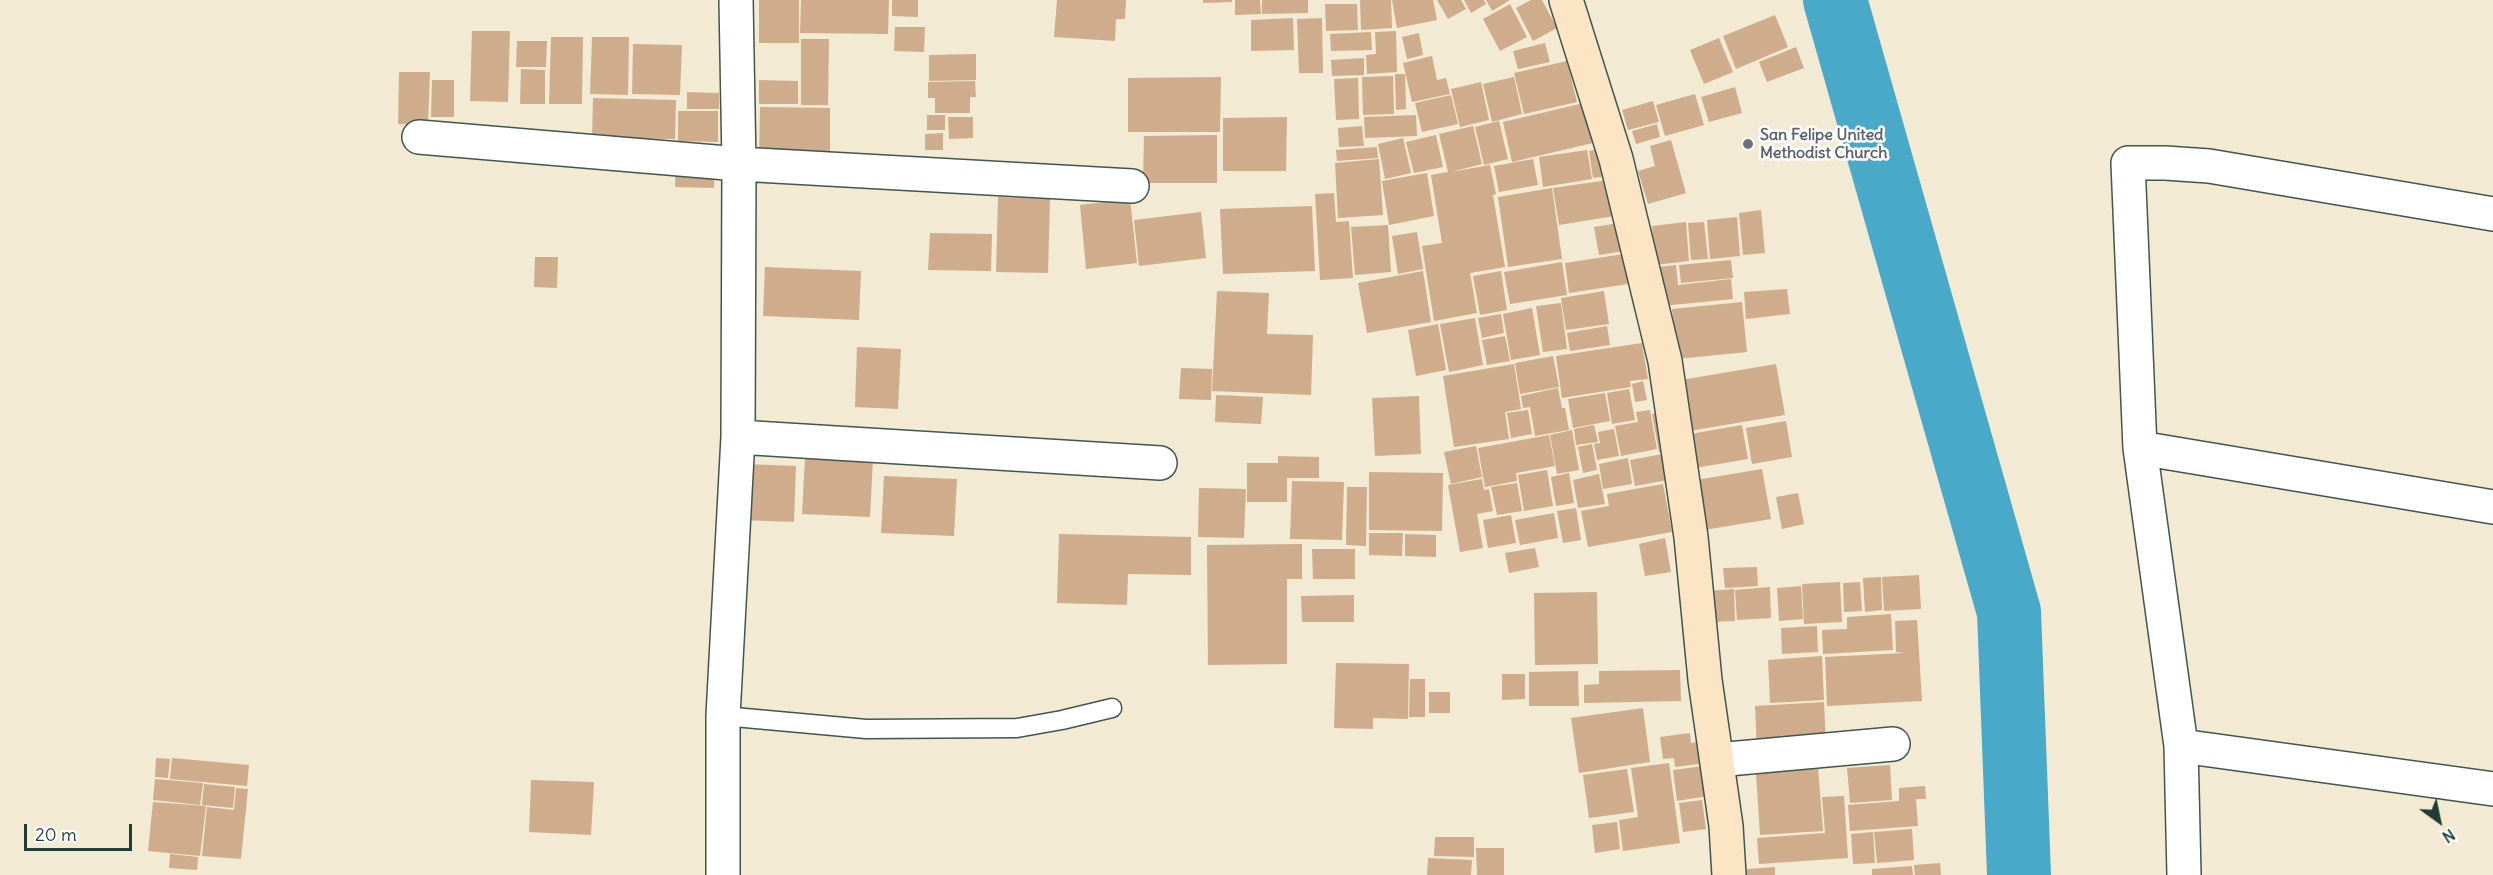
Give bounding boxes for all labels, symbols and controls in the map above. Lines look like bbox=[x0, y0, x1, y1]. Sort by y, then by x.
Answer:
place label: San Felipe United Methodist Church bbox=[1760, 125, 1887, 163]
marker: San Felipe United Methodist Church bbox=[1741, 137, 1755, 151]
north arrow bbox=[2409, 791, 2469, 851]
scale bar bbox=[27, 812, 135, 850]
text: 20 m bbox=[35, 823, 77, 846]
text: N bbox=[2439, 825, 2459, 847]

